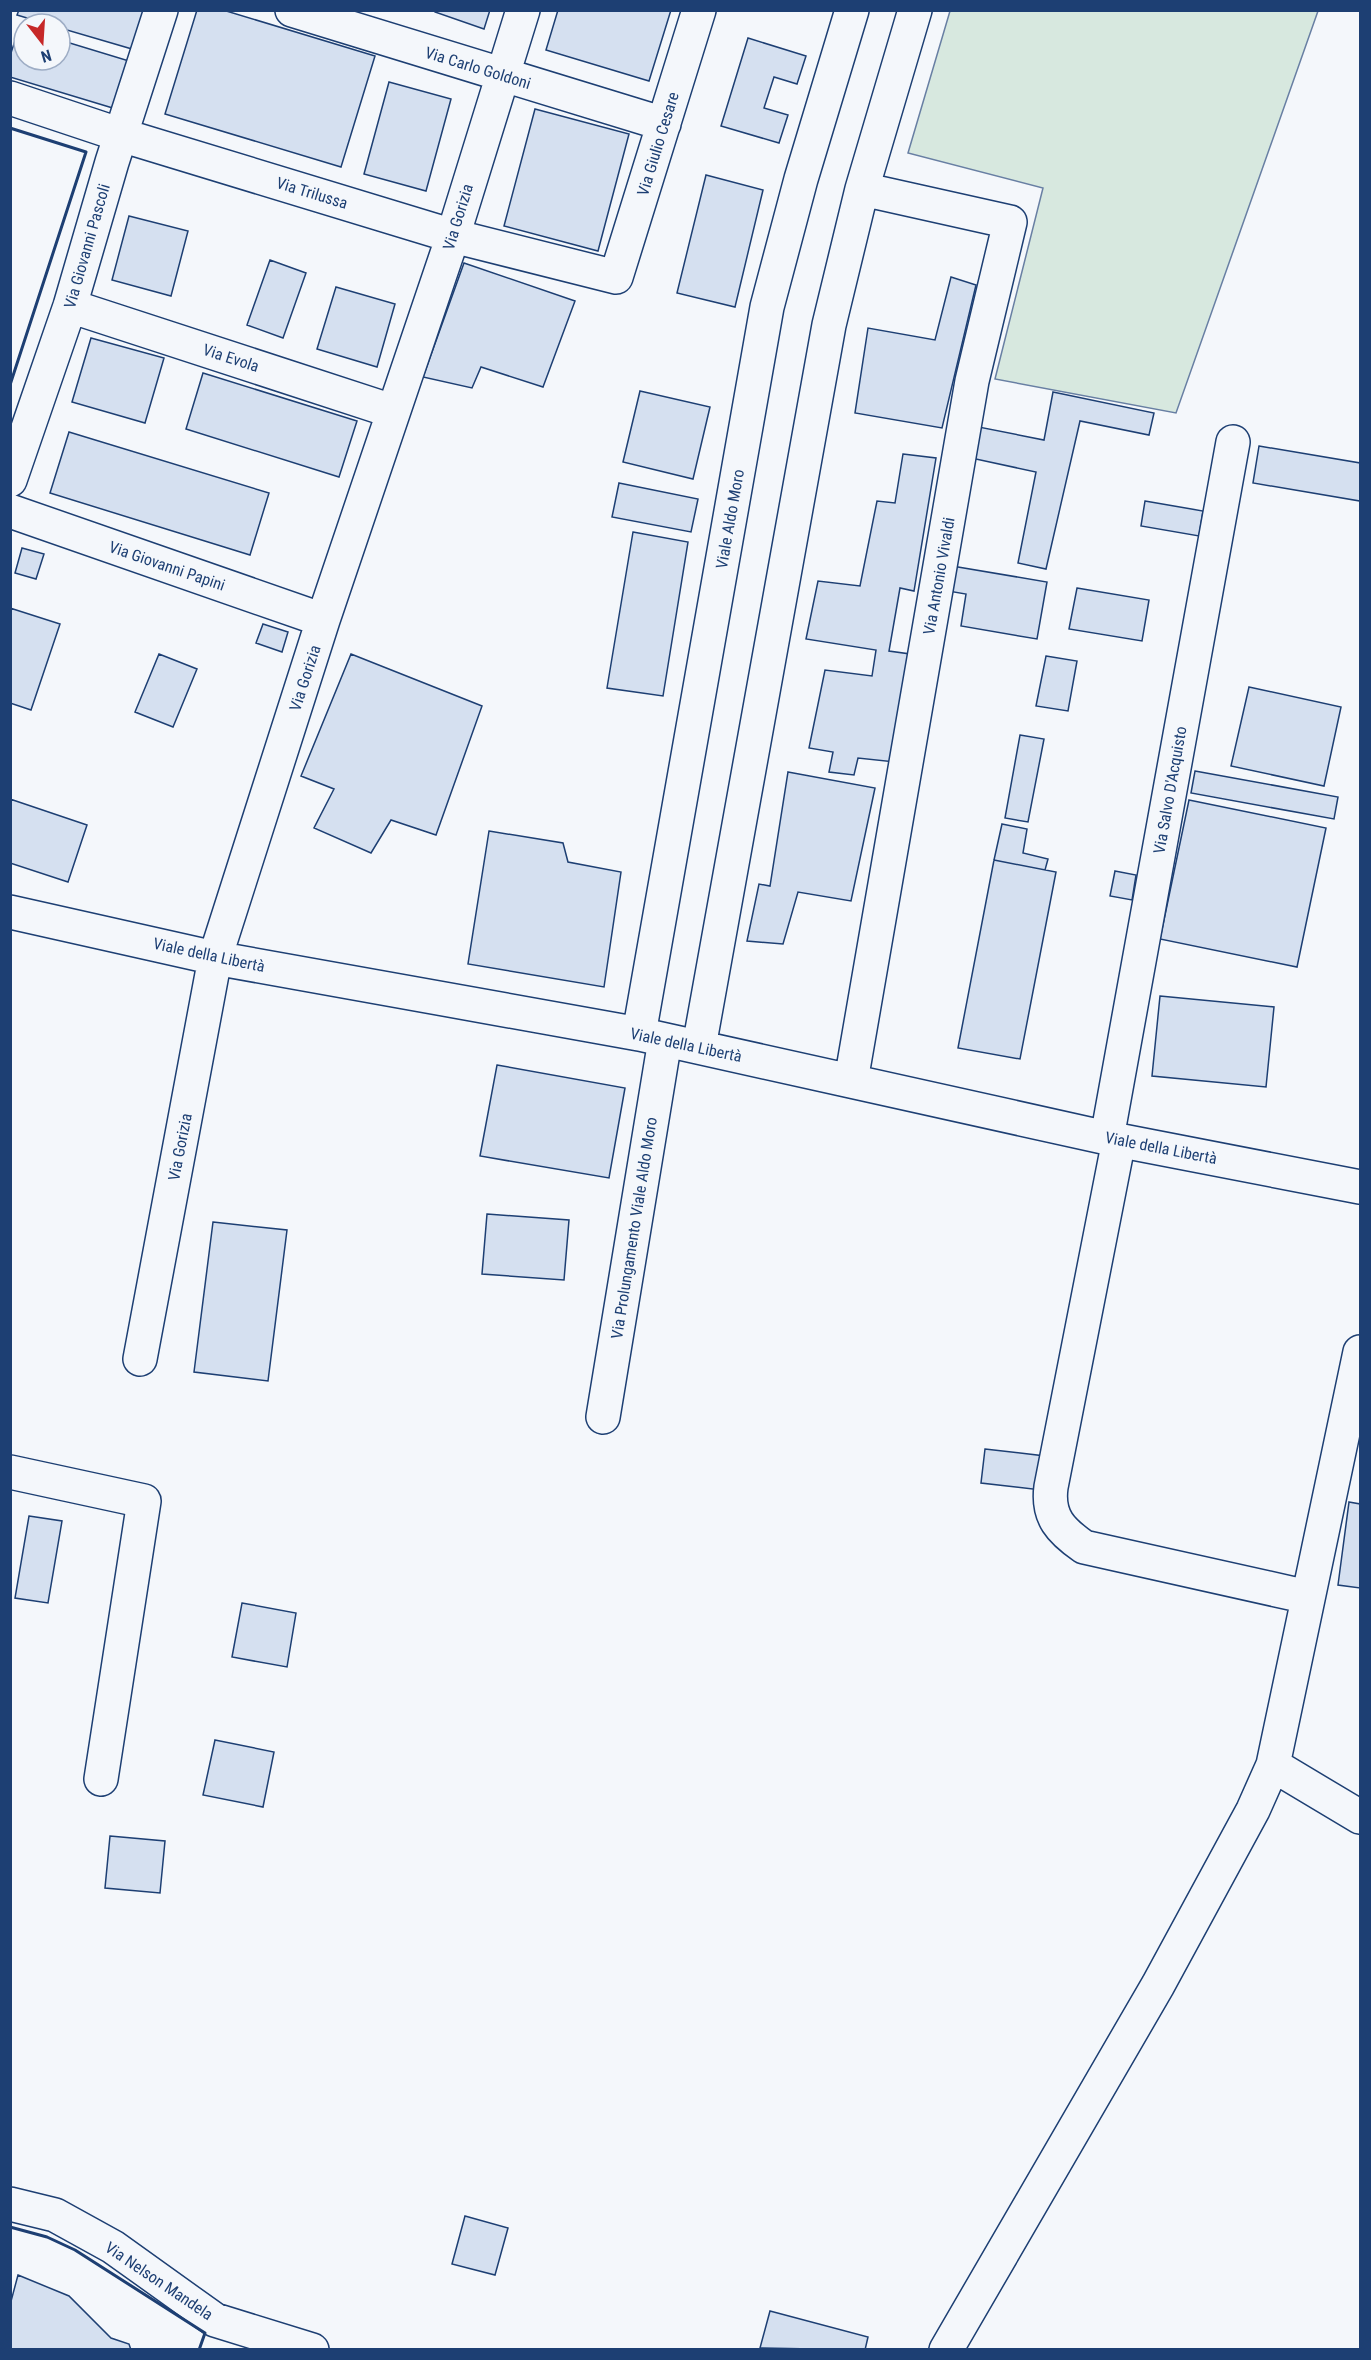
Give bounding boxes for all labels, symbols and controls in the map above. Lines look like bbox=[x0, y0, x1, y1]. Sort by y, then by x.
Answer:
north arrow bbox=[12, 12, 72, 72]
street label: Via Carlo Goldoni bbox=[423, 43, 533, 93]
text: N bbox=[39, 45, 54, 66]
street label: Via Giulio Cesare bbox=[633, 90, 683, 198]
street label: Via Trilussa bbox=[274, 173, 350, 213]
street label: Via Giovanni Pascoli bbox=[60, 181, 114, 311]
street label: Via Gorizia bbox=[439, 182, 477, 252]
street label: Via Evola bbox=[201, 340, 261, 376]
street label: Viale Aldo Moro bbox=[712, 468, 748, 570]
street label: Via Antonio Vivaldi bbox=[919, 516, 959, 636]
street label: Via Giovanni Papini bbox=[106, 537, 228, 595]
street label: Via Gorizia bbox=[285, 643, 325, 713]
street label: Via Salvo D'Acquisto bbox=[1149, 725, 1191, 855]
street label: Viale della Libertà bbox=[151, 934, 267, 976]
street label: Viale della Libertà bbox=[628, 1024, 744, 1066]
street label: Via Gorizia bbox=[164, 1112, 196, 1182]
street label: Via Prolungamento Viale Aldo Moro bbox=[607, 1116, 661, 1340]
street label: Viale della Libertà bbox=[1103, 1128, 1219, 1168]
street label: Via Nelson Mandela bbox=[101, 2238, 217, 2324]

